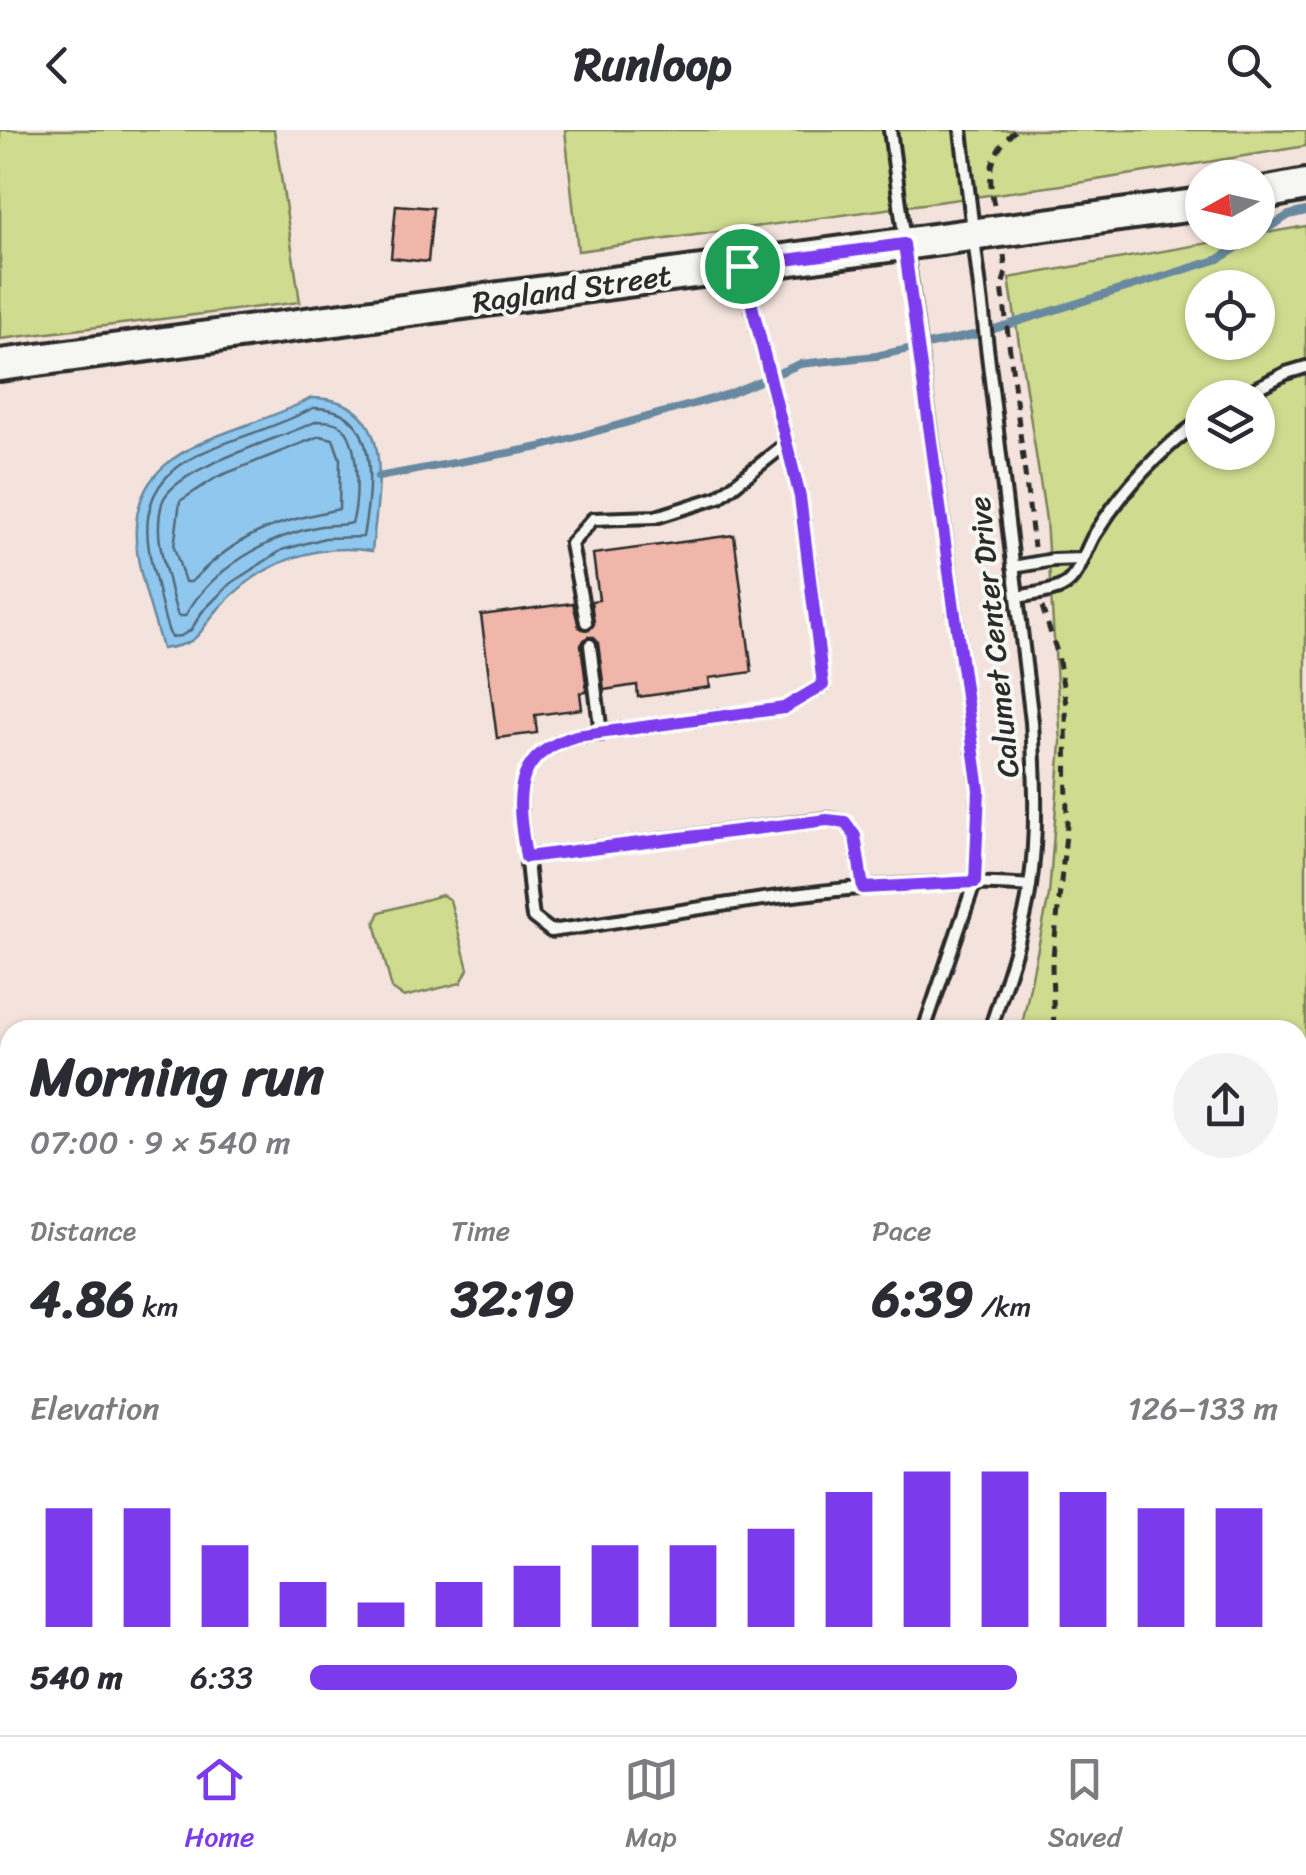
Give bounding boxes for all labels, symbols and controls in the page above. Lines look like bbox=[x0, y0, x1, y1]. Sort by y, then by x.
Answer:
text: Runloop bbox=[574, 25, 732, 105]
icon: back bbox=[30, 38, 85, 93]
icon: search bbox=[1221, 38, 1276, 93]
north arrow bbox=[1185, 160, 1275, 250]
map controls bbox=[1185, 160, 1275, 470]
pin bbox=[700, 224, 785, 309]
icon: arrive bbox=[715, 239, 770, 294]
street label: Ragland Street bbox=[469, 248, 675, 330]
button: locate bbox=[1185, 270, 1275, 360]
button: layers bbox=[1185, 380, 1275, 470]
street label: Calumet Center Drive bbox=[952, 494, 1036, 780]
text: Morning run bbox=[30, 1028, 324, 1125]
button: share bbox=[1173, 1053, 1278, 1158]
text: 07:00 · 9 × 540 m bbox=[30, 1114, 291, 1171]
text: Distance bbox=[30, 1206, 136, 1255]
text: Time bbox=[451, 1206, 510, 1255]
text: Pace bbox=[872, 1206, 931, 1255]
text: 4.86 bbox=[30, 1255, 135, 1344]
text: 32:19 bbox=[451, 1255, 575, 1344]
text: 6:39 bbox=[872, 1255, 974, 1344]
text: km bbox=[135, 1282, 179, 1331]
text: /km bbox=[974, 1282, 1031, 1331]
text: Elevation bbox=[30, 1380, 160, 1437]
text: 126–133 m bbox=[1128, 1380, 1278, 1437]
text: 540 m bbox=[30, 1649, 123, 1706]
text: 6:33 bbox=[190, 1649, 253, 1706]
tab: Home bbox=[185, 1752, 254, 1861]
tab: Map bbox=[624, 1752, 679, 1861]
tab: Saved bbox=[1048, 1752, 1121, 1861]

